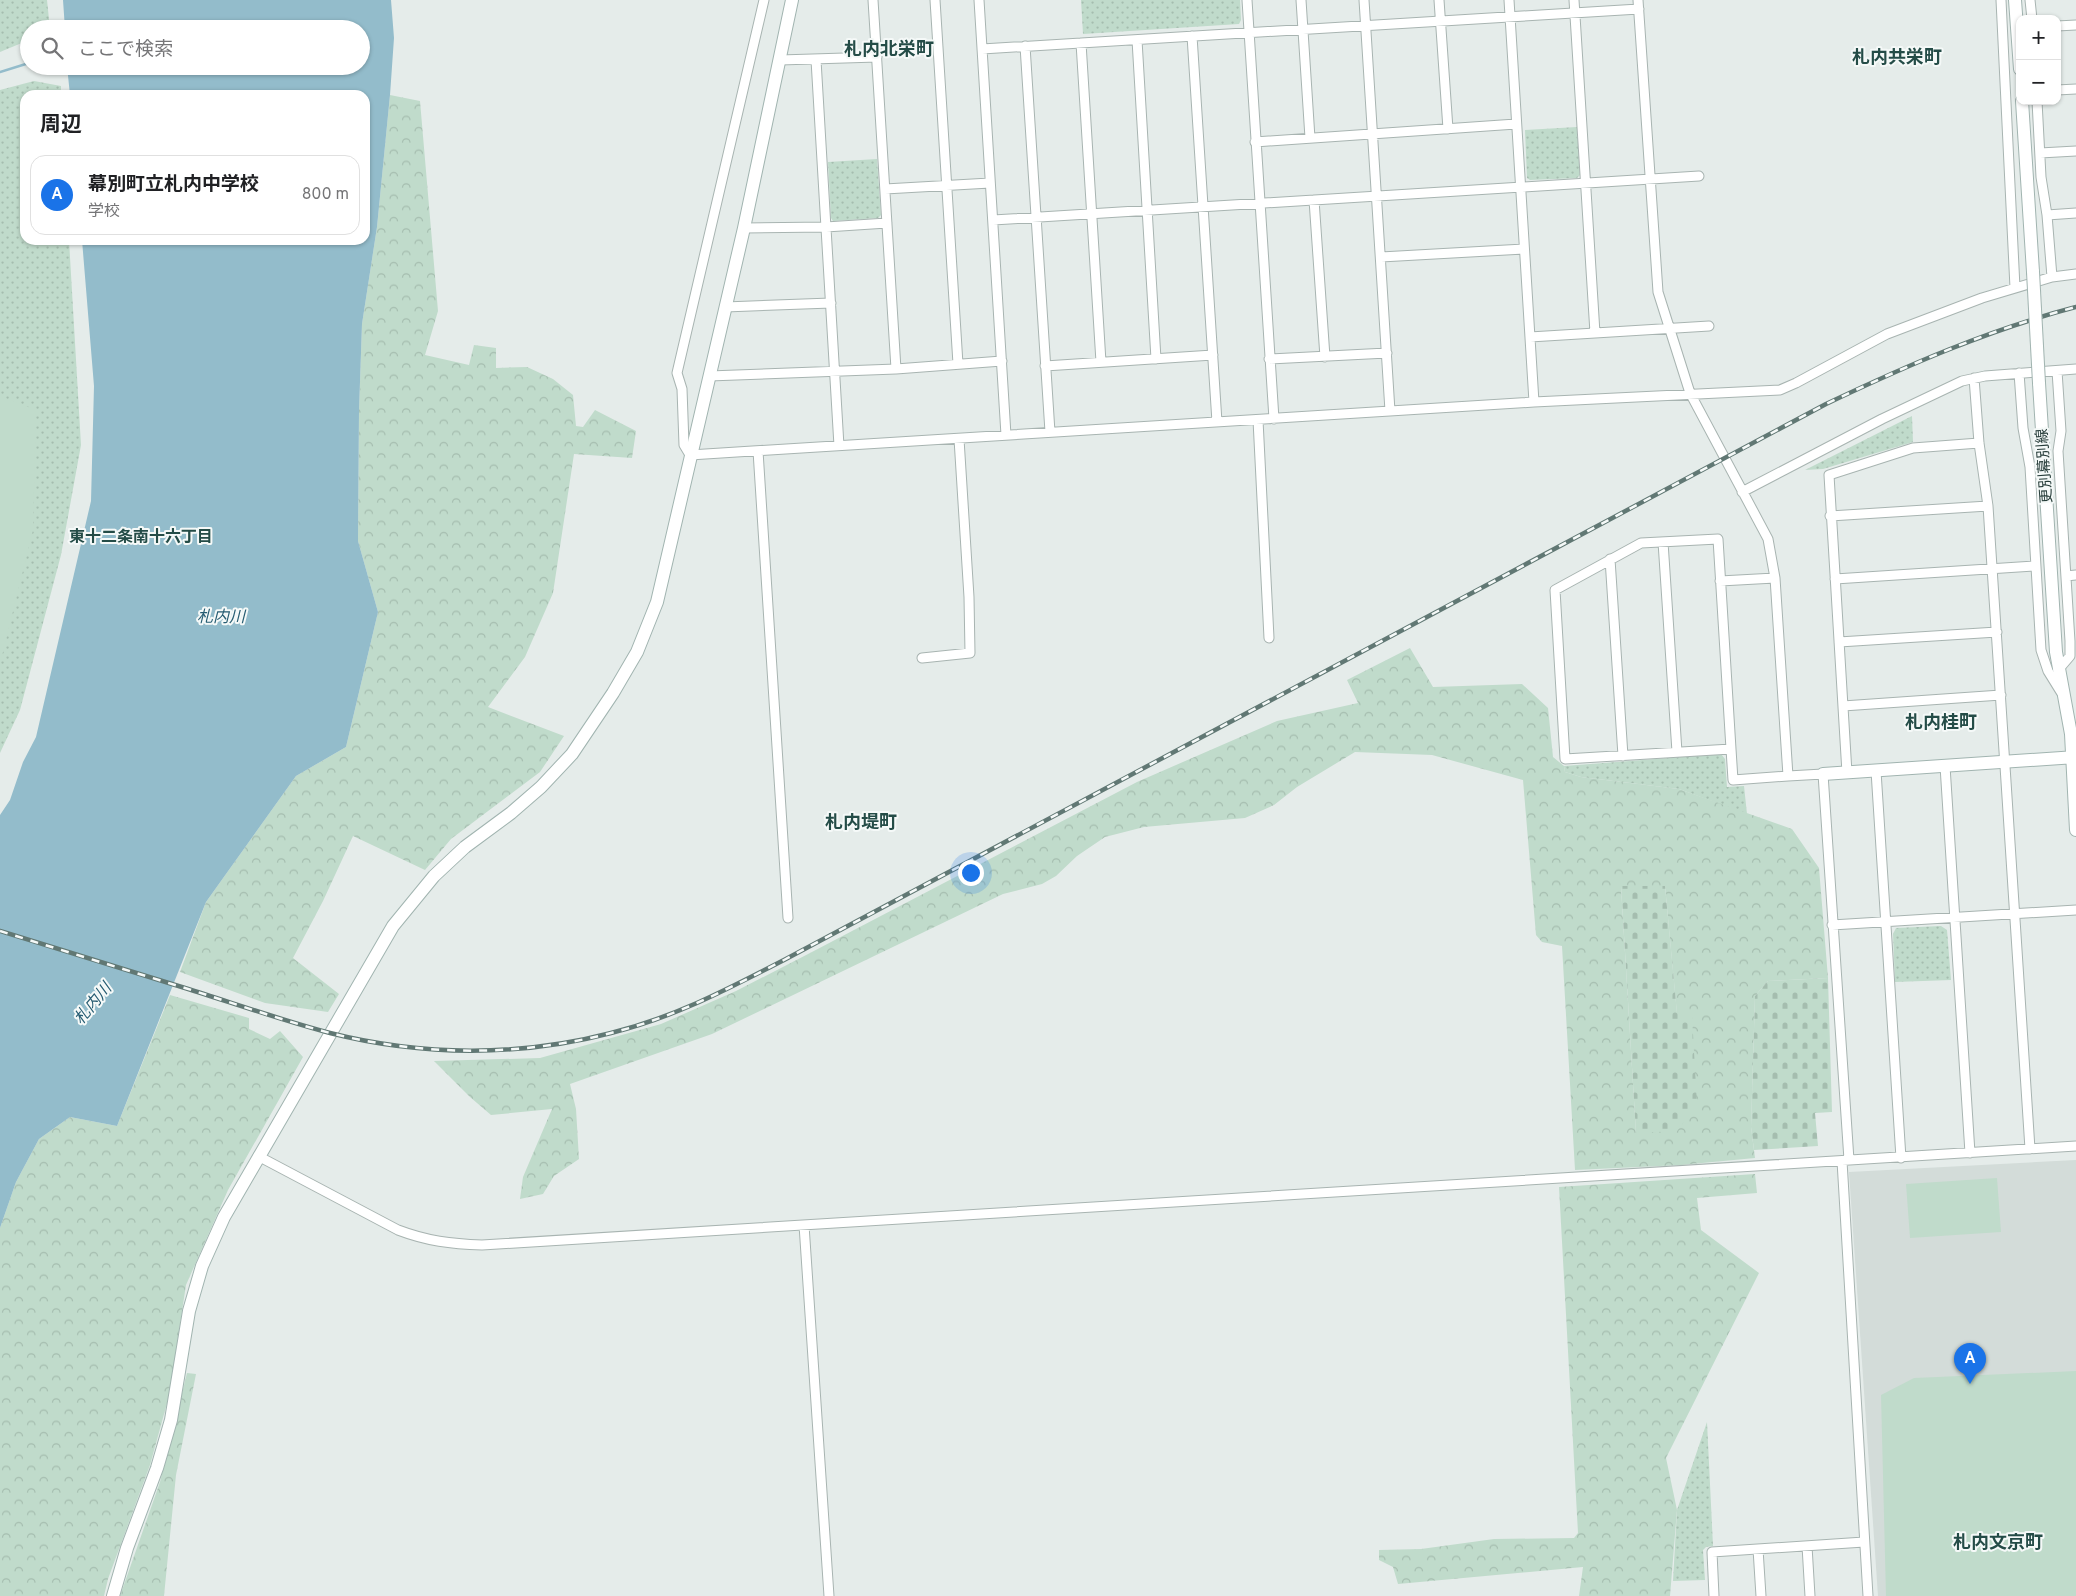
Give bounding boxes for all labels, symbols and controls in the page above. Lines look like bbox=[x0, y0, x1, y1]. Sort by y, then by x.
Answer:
map controls bbox=[2016, 15, 2061, 105]
button: + bbox=[2016, 15, 2061, 60]
search box bbox=[20, 20, 370, 75]
icon: search bbox=[38, 34, 66, 62]
text: ここで検索 bbox=[78, 38, 173, 62]
district label: 札内北栄町 bbox=[844, 39, 934, 62]
district label: 札内共栄町 bbox=[1852, 47, 1942, 70]
button: − bbox=[2016, 60, 2061, 105]
text: 周辺 bbox=[40, 112, 82, 139]
text: 幕別町立札内中学校 bbox=[88, 173, 259, 197]
text: A bbox=[51, 185, 63, 205]
text: 800 m bbox=[302, 185, 349, 205]
text: 学校 bbox=[88, 202, 120, 222]
street label: 更別幕別線 bbox=[2033, 428, 2058, 504]
district label: 東十二条南十六丁目 bbox=[69, 528, 213, 548]
water label: 札内川 bbox=[197, 608, 247, 628]
district label: 札内桂町 bbox=[1905, 712, 1977, 735]
district label: 札内堤町 bbox=[825, 812, 897, 835]
your location bbox=[958, 860, 984, 886]
water label: 札内川 bbox=[70, 978, 118, 1029]
pin: A bbox=[1954, 1343, 1986, 1384]
district label: 札内文京町 bbox=[1953, 1532, 2043, 1555]

